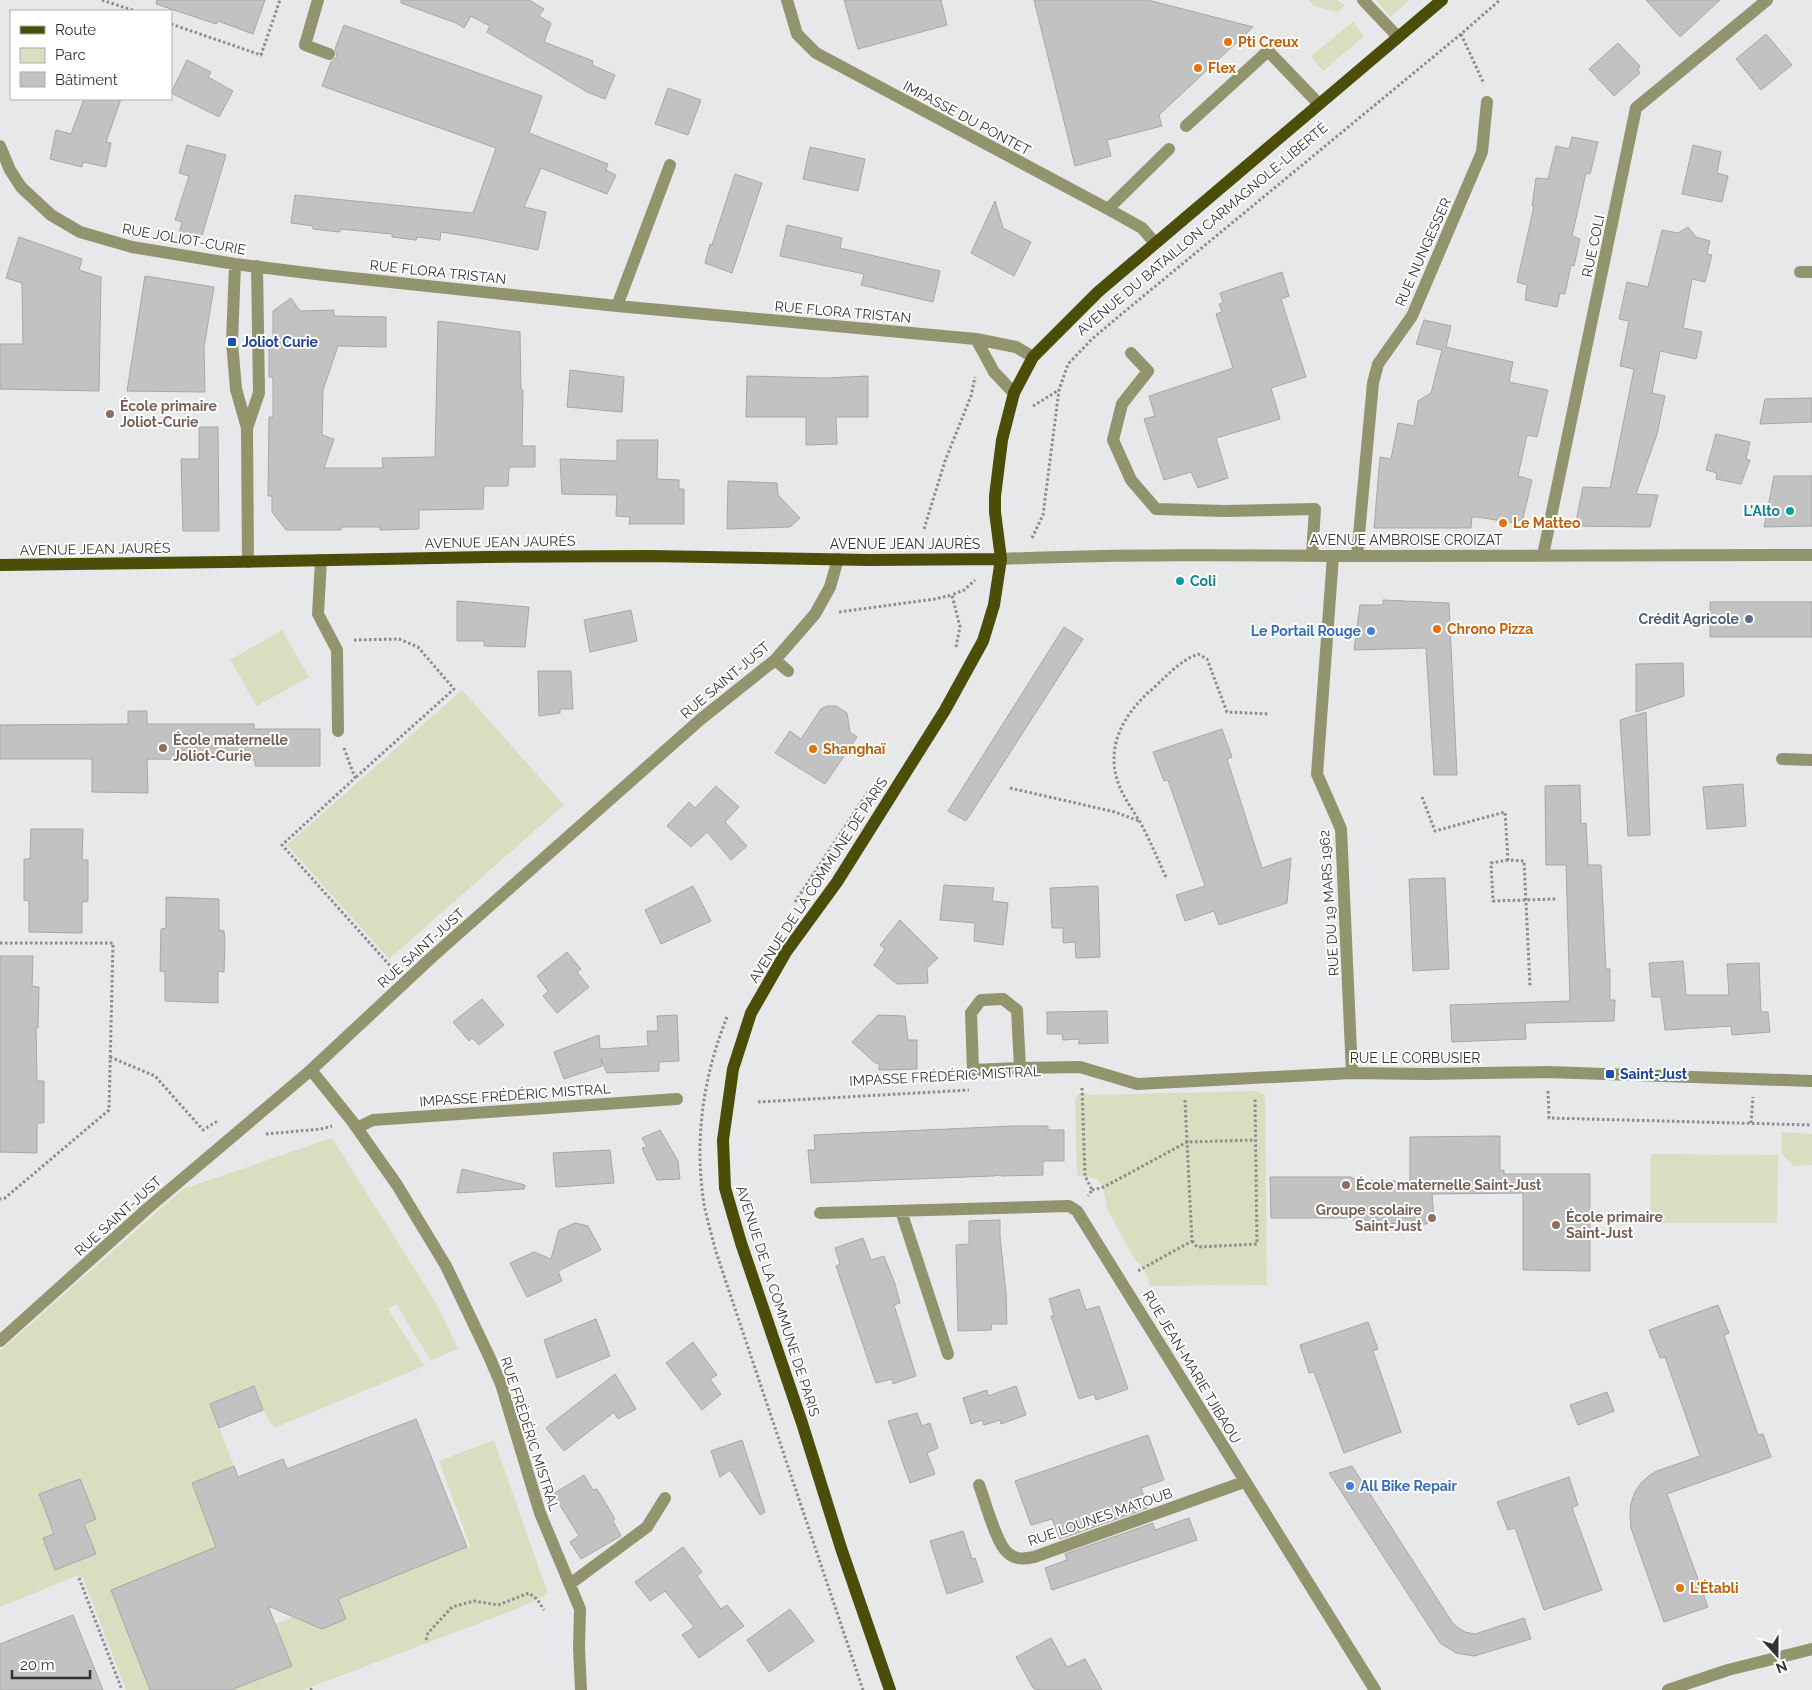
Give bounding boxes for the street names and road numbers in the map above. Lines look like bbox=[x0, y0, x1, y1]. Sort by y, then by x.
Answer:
street label: IMPASSE DU PONTET bbox=[901, 78, 1034, 159]
street label: AVENUE DU BATAILLON CARMAGNOLE-LIBERTÉ bbox=[1073, 119, 1331, 339]
street label: RUE NUNGESSER bbox=[1392, 195, 1454, 309]
street label: RUE COLI bbox=[1579, 213, 1607, 279]
street label: RUE JOLIOT-CURIE bbox=[121, 220, 247, 258]
street label: RUE FLORA TRISTAN bbox=[369, 257, 507, 287]
street label: RUE FLORA TRISTAN bbox=[774, 298, 912, 326]
street label: AVENUE JEAN JAURÈS bbox=[424, 532, 576, 551]
street label: AVENUE AMBROISE CROIZAT bbox=[1309, 532, 1503, 548]
street label: AVENUE JEAN JAURÈS bbox=[830, 535, 981, 552]
street label: AVENUE JEAN JAURÈS bbox=[19, 539, 171, 558]
street label: RUE SAINT-JUST bbox=[677, 638, 773, 722]
street label: AVENUE DE LA COMMUNE DE PARIS bbox=[745, 774, 891, 986]
street label: RUE DU 19 MARS 1962 bbox=[1316, 829, 1342, 977]
street label: RUE SAINT-JUST bbox=[374, 905, 468, 991]
street label: RUE LE CORBUSIER bbox=[1350, 1050, 1480, 1066]
street label: IMPASSE FRÉDÉRIC MISTRAL bbox=[849, 1062, 1041, 1089]
street label: IMPASSE FRÉDÉRIC MISTRAL bbox=[419, 1079, 611, 1110]
street label: RUE SAINT-JUST bbox=[71, 1173, 165, 1259]
street label: AVENUE DE LA COMMUNE DE PARIS bbox=[733, 1184, 823, 1419]
street label: RUE JEAN-MARIE TJIBAOU bbox=[1140, 1288, 1244, 1446]
street label: RUE FRÉDÉRIC MISTRAL bbox=[497, 1354, 564, 1513]
street label: RUE LOUNES MATOUB bbox=[1026, 1485, 1174, 1549]

